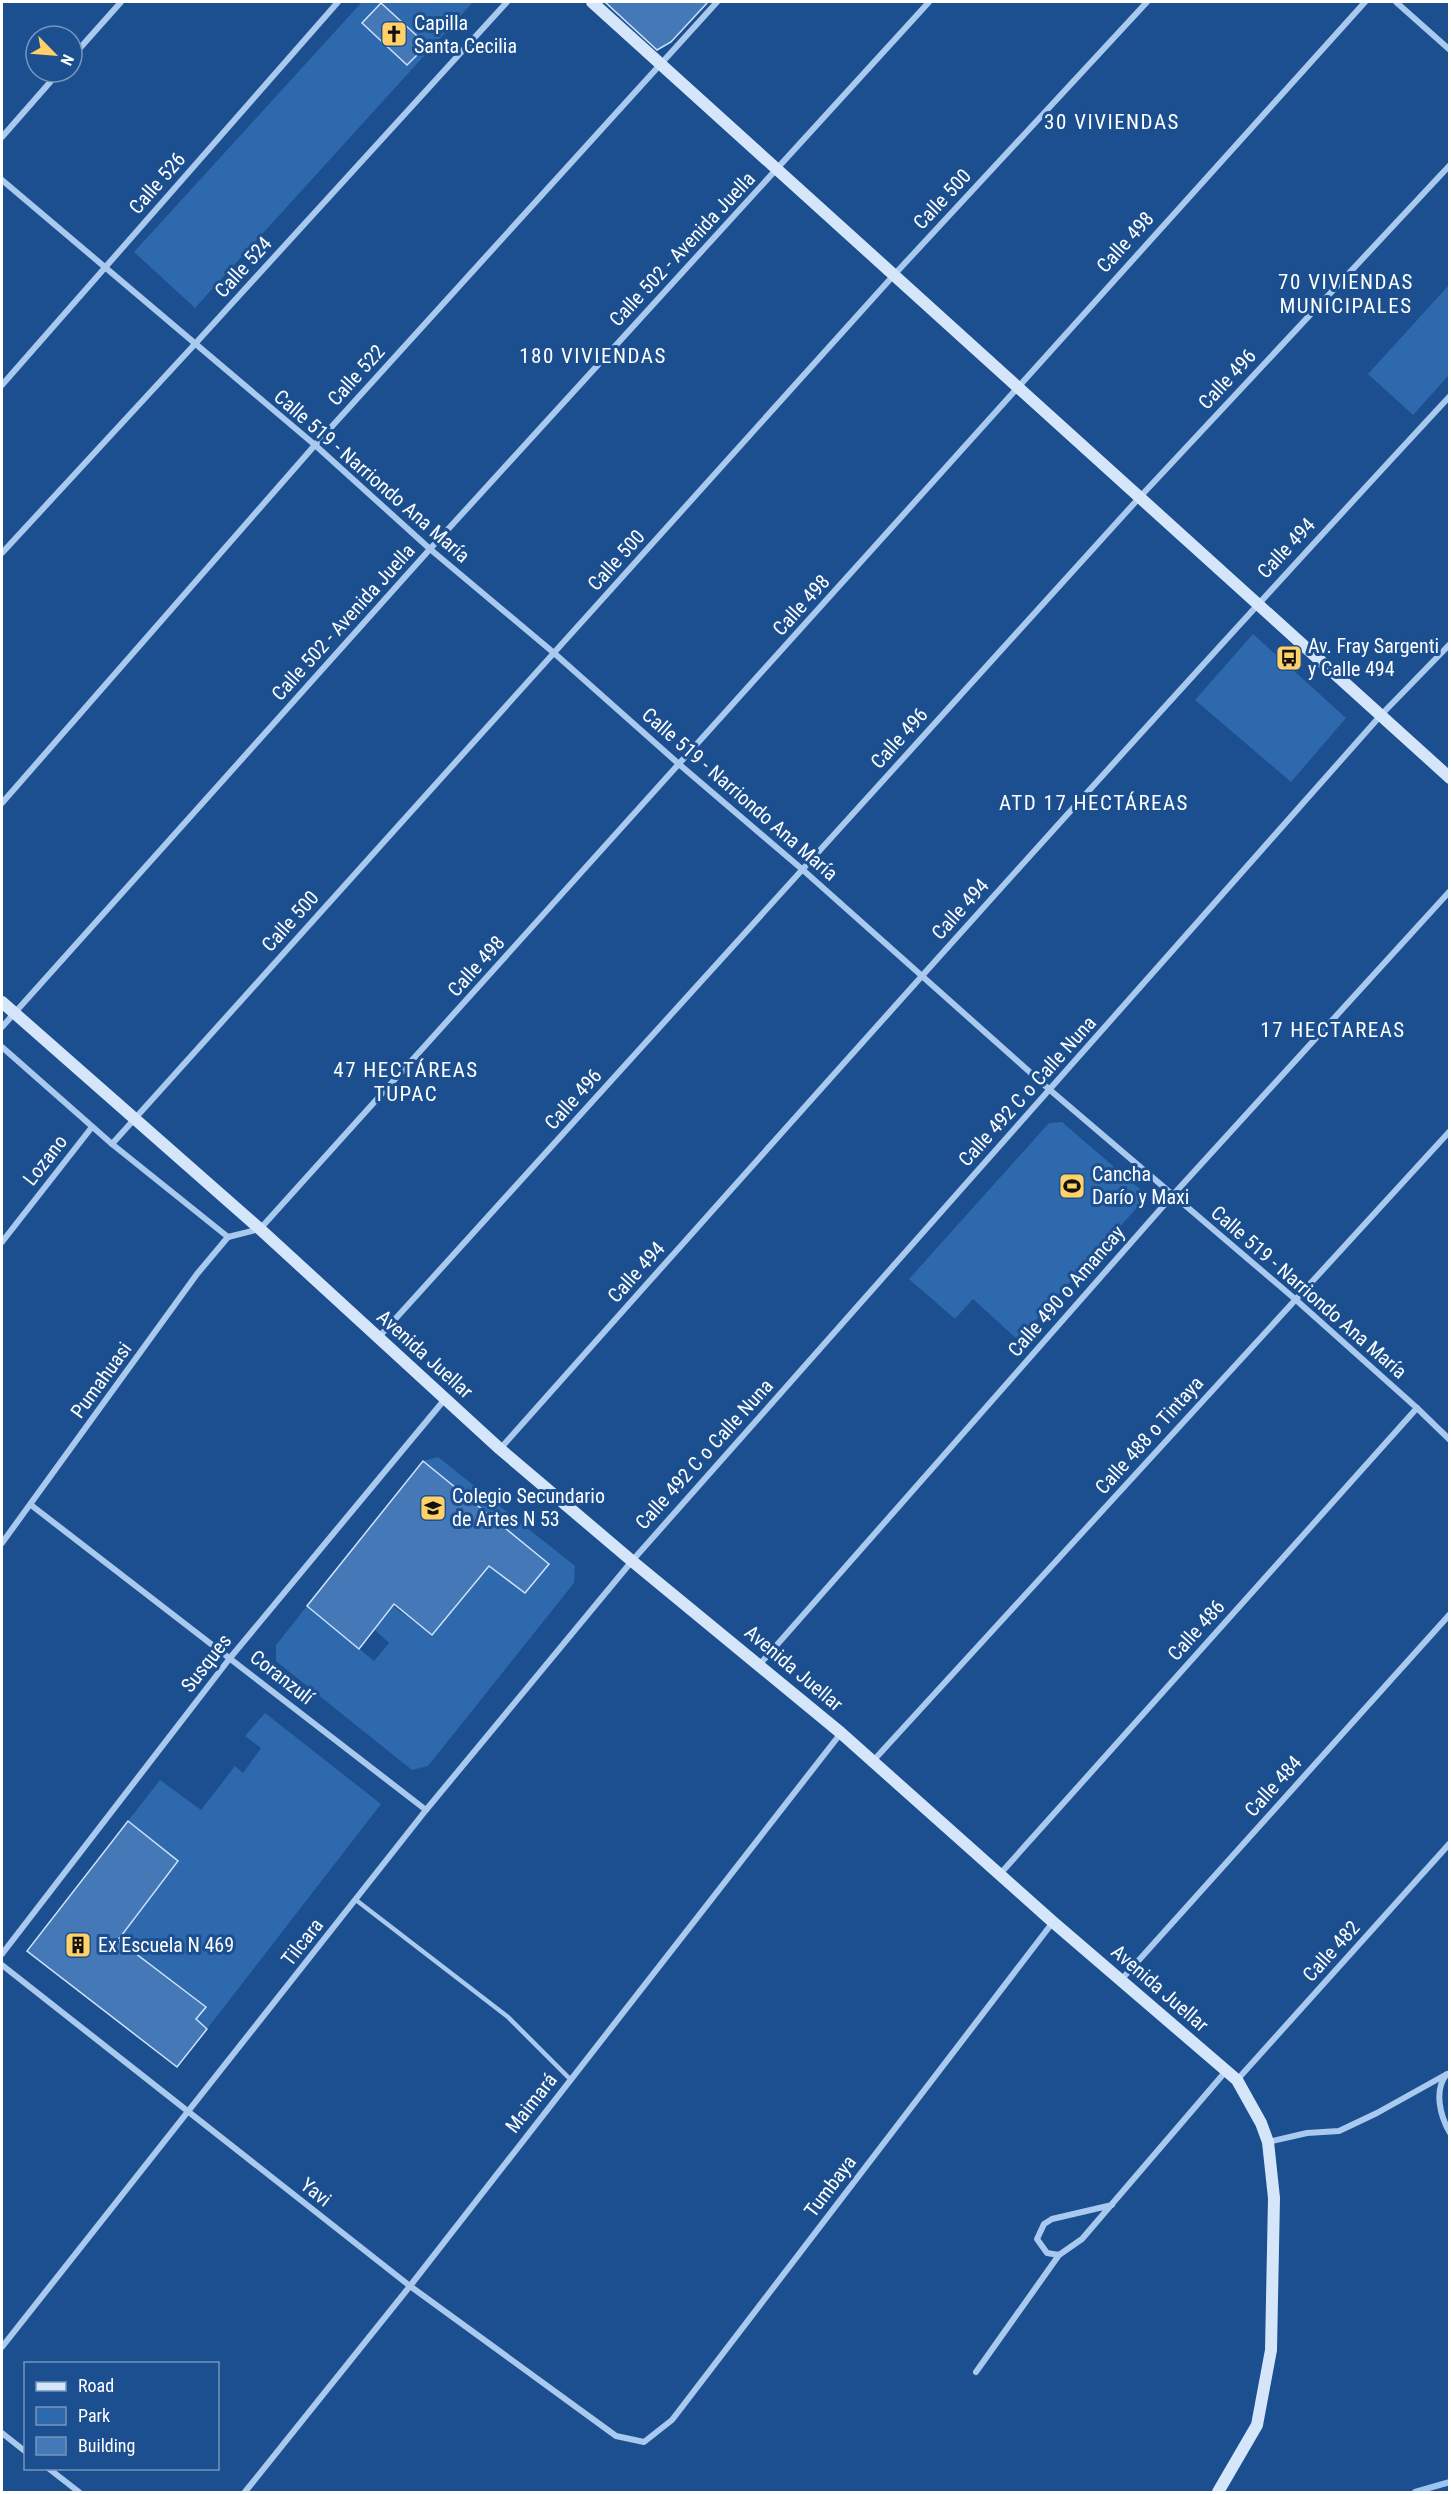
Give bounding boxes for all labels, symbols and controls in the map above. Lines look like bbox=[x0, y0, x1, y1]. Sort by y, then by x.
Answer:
place label: Capilla Santa Cecilia bbox=[414, 11, 517, 58]
church icon: Capilla Santa Cecilia bbox=[379, 19, 409, 49]
north arrow bbox=[24, 24, 84, 84]
text: N bbox=[56, 52, 78, 69]
district label: 30 VIVIENDAS bbox=[1044, 110, 1180, 134]
street label: Calle 526 bbox=[124, 147, 190, 219]
street label: Calle 500 bbox=[908, 164, 976, 234]
street label: Calle 502 - Avenida Juella bbox=[604, 167, 760, 331]
street label: Calle 498 bbox=[1091, 207, 1159, 277]
street label: Calle 524 bbox=[209, 232, 277, 302]
district label: 70 VIVIENDAS MUNICIPALES bbox=[1278, 270, 1414, 318]
street label: Calle 522 bbox=[322, 340, 390, 410]
district label: 180 VIVIENDAS bbox=[519, 344, 667, 368]
street label: Calle 496 bbox=[1193, 344, 1261, 414]
street label: Calle 519 - Narriondo Ana María bbox=[269, 385, 475, 567]
street label: Calle 494 bbox=[1252, 513, 1320, 583]
street label: Calle 500 bbox=[582, 525, 650, 595]
street label: Calle 502 - Avenida Juella bbox=[266, 539, 420, 705]
street label: Calle 498 bbox=[767, 570, 835, 640]
place label: Av. Fray Sargenti y Calle 494 bbox=[1308, 634, 1439, 681]
bus stop icon: Av. Fray Sargenti y Calle 494 bbox=[1274, 643, 1304, 673]
street label: Calle 519 - Narriondo Ana María bbox=[637, 703, 843, 885]
street label: Calle 496 bbox=[865, 703, 933, 773]
district label: ATD 17 HECTÁREAS bbox=[999, 791, 1189, 815]
street label: Calle 494 bbox=[926, 874, 994, 944]
street label: Calle 500 bbox=[256, 886, 324, 956]
street label: Calle 498 bbox=[442, 931, 510, 1001]
street label: Calle 492 C o Calle Nuna bbox=[953, 1011, 1101, 1171]
district label: 17 HECTAREAS bbox=[1260, 1018, 1406, 1042]
district label: 47 HECTÁREAS TUPAC bbox=[333, 1058, 479, 1106]
street label: Calle 496 bbox=[539, 1064, 607, 1134]
street label: Lozano bbox=[18, 1130, 72, 1190]
place label: Cancha Darío y Maxi bbox=[1092, 1162, 1189, 1209]
sports icon: Cancha Darío y Maxi bbox=[1057, 1171, 1087, 1201]
street label: Calle 519 - Narriondo Ana María bbox=[1206, 1201, 1412, 1383]
street label: Calle 490 o Amancay bbox=[1003, 1221, 1129, 1361]
street label: Calle 494 bbox=[602, 1237, 670, 1307]
street label: Avenida Juellar bbox=[372, 1305, 478, 1403]
street label: Pumahuasi bbox=[65, 1337, 137, 1423]
street label: Calle 488 o Tintaya bbox=[1090, 1371, 1208, 1499]
street label: Calle 492 C o Calle Nuna bbox=[630, 1374, 778, 1534]
place label: Colegio Secundario de Artes N 53 bbox=[452, 1484, 605, 1531]
school or university icon: Colegio Secundario de Artes N 53 bbox=[418, 1493, 448, 1523]
street label: Calle 486 bbox=[1162, 1595, 1230, 1665]
street label: Avenida Juellar bbox=[740, 1620, 848, 1716]
street label: Susques bbox=[176, 1629, 236, 1697]
street label: Coranzulí bbox=[245, 1645, 320, 1710]
street label: Calle 484 bbox=[1239, 1751, 1307, 1821]
street label: Tilcara bbox=[276, 1913, 328, 1971]
street label: Calle 482 bbox=[1297, 1916, 1365, 1986]
building icon: Ex Escuela N 469 bbox=[63, 1930, 93, 1960]
place label: Ex Escuela N 469 bbox=[98, 1933, 234, 1957]
street label: Avenida Juellar bbox=[1107, 1939, 1213, 2037]
street label: Maimará bbox=[500, 2068, 562, 2138]
street label: Tumbaya bbox=[799, 2150, 861, 2222]
street label: Yavi bbox=[296, 2173, 336, 2211]
legend bbox=[24, 2362, 219, 2470]
text: Road bbox=[78, 2375, 114, 2396]
text: Park bbox=[78, 2405, 110, 2426]
text: Building bbox=[78, 2435, 135, 2456]

